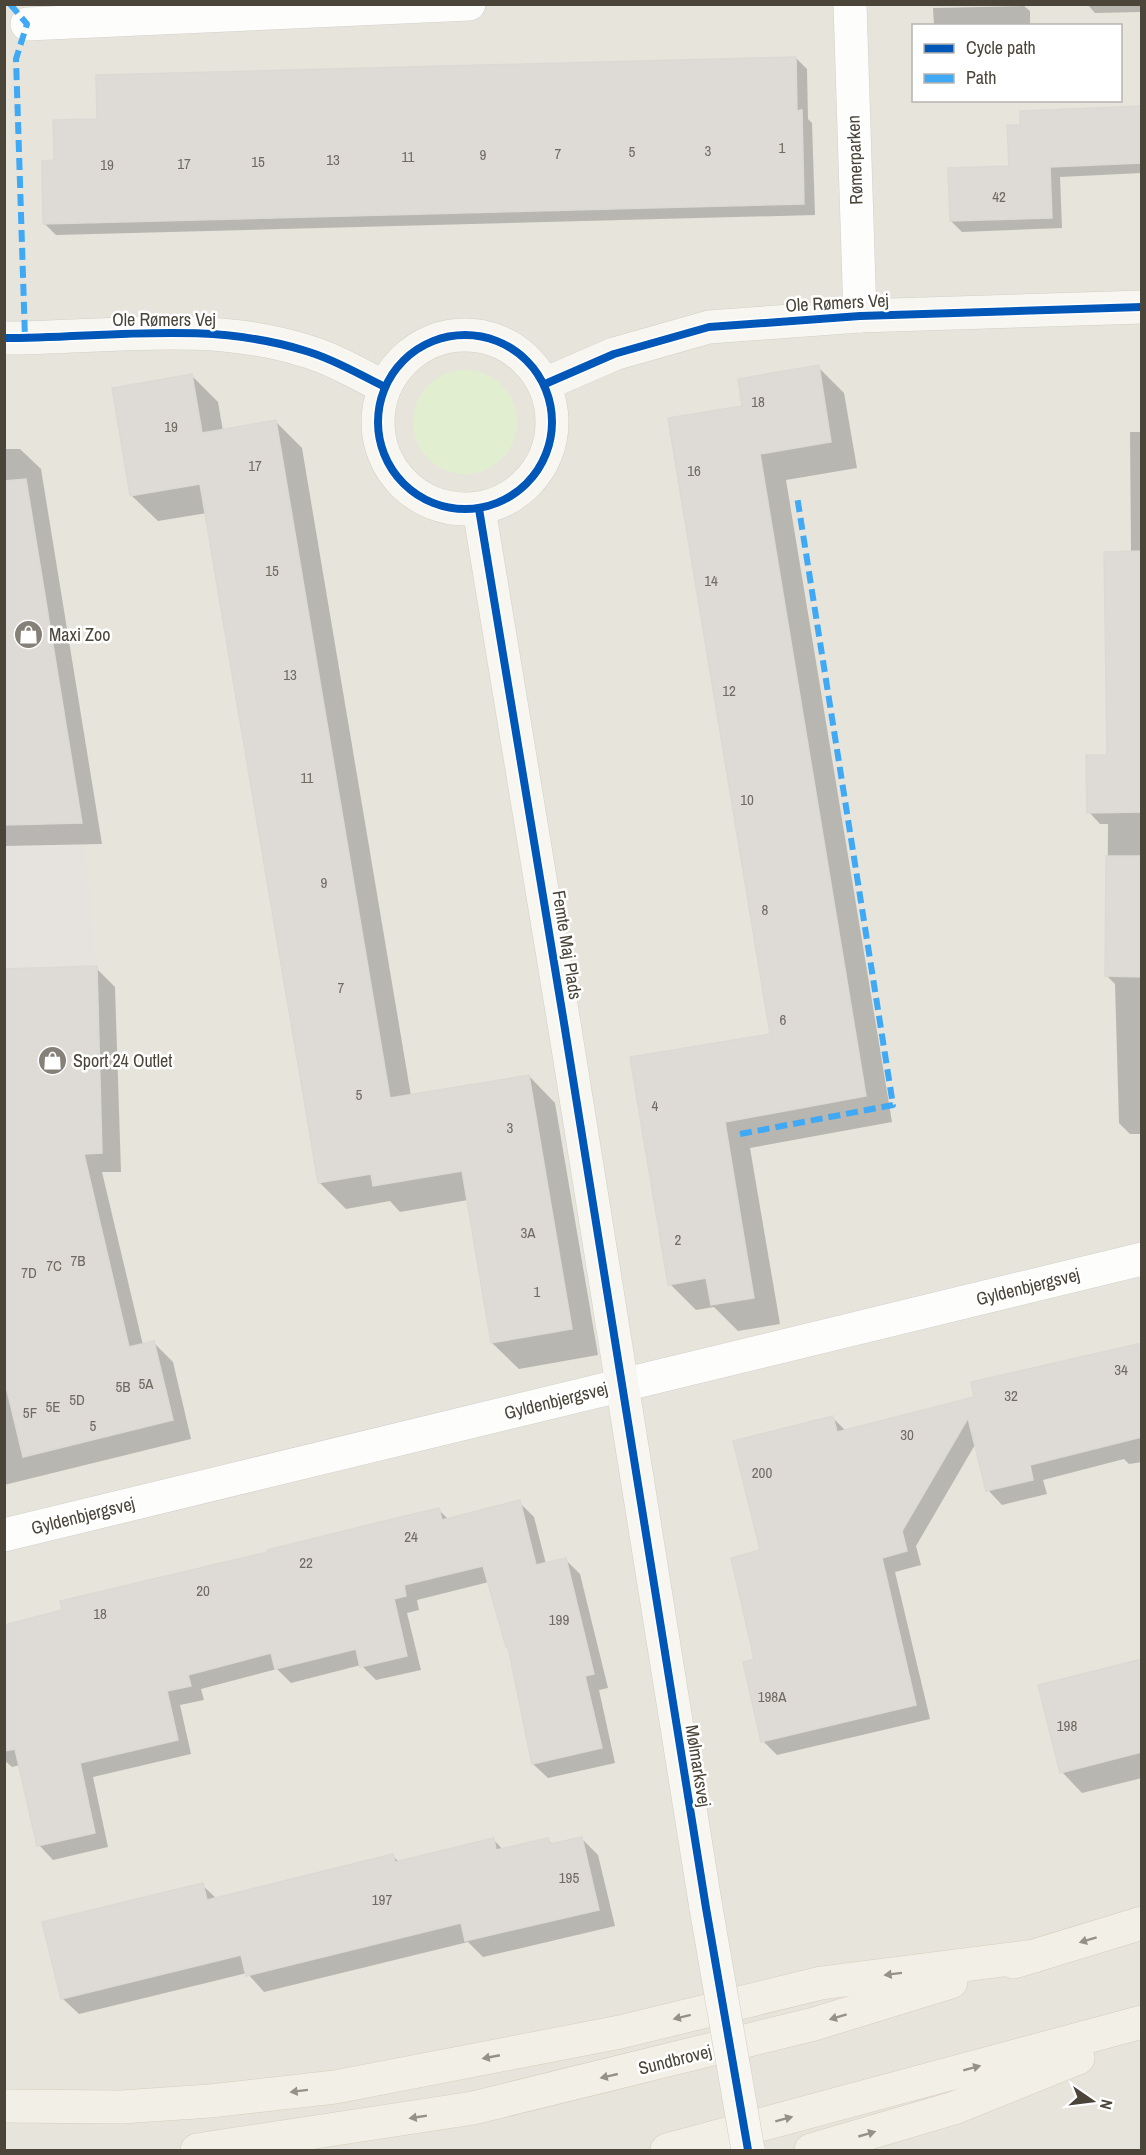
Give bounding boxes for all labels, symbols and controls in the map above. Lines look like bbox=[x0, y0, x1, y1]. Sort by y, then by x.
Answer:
legend bbox=[912, 24, 1122, 102]
text: Cycle path bbox=[966, 35, 1036, 60]
text: Path bbox=[966, 65, 996, 90]
street label: Rømerparken bbox=[840, 115, 869, 205]
house number: 1 bbox=[779, 137, 786, 158]
house number: 3 bbox=[705, 140, 712, 161]
house number: 5 bbox=[629, 141, 636, 162]
house number: 7 bbox=[555, 143, 562, 164]
house number: 9 bbox=[480, 144, 487, 165]
house number: 11 bbox=[402, 146, 415, 167]
house number: 13 bbox=[326, 149, 340, 170]
house number: 15 bbox=[251, 151, 265, 172]
house number: 17 bbox=[177, 153, 191, 174]
house number: 19 bbox=[100, 154, 114, 175]
house number: 42 bbox=[992, 186, 1006, 207]
street label: Ole Rømers Vej bbox=[785, 287, 889, 318]
street label: Ole Rømers Vej bbox=[112, 307, 216, 332]
house number: 18 bbox=[751, 391, 765, 412]
house number: 19 bbox=[164, 416, 178, 437]
house number: 17 bbox=[248, 455, 262, 476]
house number: 16 bbox=[687, 460, 701, 481]
house number: 15 bbox=[265, 560, 279, 581]
house number: 14 bbox=[704, 570, 718, 591]
shop icon: Maxi Zoo bbox=[12, 619, 44, 651]
place label: Maxi Zoo bbox=[49, 622, 111, 647]
house number: 13 bbox=[283, 664, 297, 685]
house number: 12 bbox=[722, 680, 736, 701]
house number: 11 bbox=[301, 767, 314, 788]
house number: 10 bbox=[740, 789, 754, 810]
house number: 9 bbox=[321, 872, 328, 893]
street label: Femte Maj Plads bbox=[547, 889, 588, 1001]
house number: 8 bbox=[762, 899, 769, 920]
house number: 7 bbox=[338, 977, 345, 998]
house number: 6 bbox=[780, 1009, 787, 1030]
shop icon: Sport 24 Outlet bbox=[36, 1045, 68, 1077]
place label: Sport 24 Outlet bbox=[73, 1048, 172, 1073]
house number: 5 bbox=[356, 1084, 363, 1105]
house number: 4 bbox=[652, 1095, 659, 1116]
house number: 3 bbox=[507, 1117, 514, 1138]
house number: 3A bbox=[520, 1222, 536, 1243]
house number: 2 bbox=[675, 1229, 682, 1250]
house number: 7B bbox=[70, 1250, 86, 1271]
house number: 7C bbox=[46, 1255, 62, 1276]
house number: 7D bbox=[21, 1262, 37, 1283]
street label: Gyldenbjergsvej bbox=[974, 1262, 1082, 1311]
house number: 1 bbox=[534, 1281, 541, 1302]
house number: 34 bbox=[1114, 1359, 1128, 1380]
house number: 5A bbox=[138, 1373, 154, 1394]
house number: 5B bbox=[115, 1376, 131, 1397]
street label: Gyldenbjergsvej bbox=[502, 1376, 610, 1425]
house number: 32 bbox=[1004, 1385, 1018, 1406]
house number: 5D bbox=[69, 1389, 85, 1410]
house number: 5E bbox=[45, 1396, 61, 1417]
house number: 5F bbox=[23, 1402, 37, 1423]
house number: 5 bbox=[90, 1415, 97, 1436]
house number: 30 bbox=[900, 1424, 914, 1445]
house number: 200 bbox=[752, 1462, 772, 1483]
street label: Gyldenbjergsvej bbox=[29, 1491, 137, 1540]
house number: 24 bbox=[404, 1526, 418, 1547]
house number: 22 bbox=[299, 1552, 313, 1573]
house number: 20 bbox=[196, 1580, 210, 1601]
house number: 18 bbox=[93, 1603, 107, 1624]
house number: 199 bbox=[549, 1609, 569, 1630]
house number: 198A bbox=[758, 1686, 787, 1707]
house number: 198 bbox=[1057, 1715, 1077, 1736]
street label: Mølmarksvej bbox=[680, 1723, 717, 1809]
house number: 195 bbox=[559, 1867, 579, 1888]
house number: 197 bbox=[372, 1889, 392, 1910]
one-way arrow bbox=[1079, 1936, 1097, 1945]
one-way arrow bbox=[883, 1969, 902, 1979]
one-way arrow bbox=[672, 2012, 691, 2022]
one-way arrow bbox=[829, 2013, 847, 2022]
street label: Sundbrovej bbox=[636, 2038, 714, 2081]
one-way arrow bbox=[481, 2053, 500, 2062]
one-way arrow bbox=[963, 2063, 981, 2072]
north arrow bbox=[1062, 2071, 1122, 2131]
one-way arrow bbox=[599, 2072, 618, 2082]
one-way arrow bbox=[289, 2086, 308, 2096]
text: N bbox=[1095, 2097, 1118, 2112]
one-way arrow bbox=[408, 2112, 427, 2121]
one-way arrow bbox=[775, 2114, 793, 2123]
one-way arrow bbox=[858, 2129, 876, 2138]

